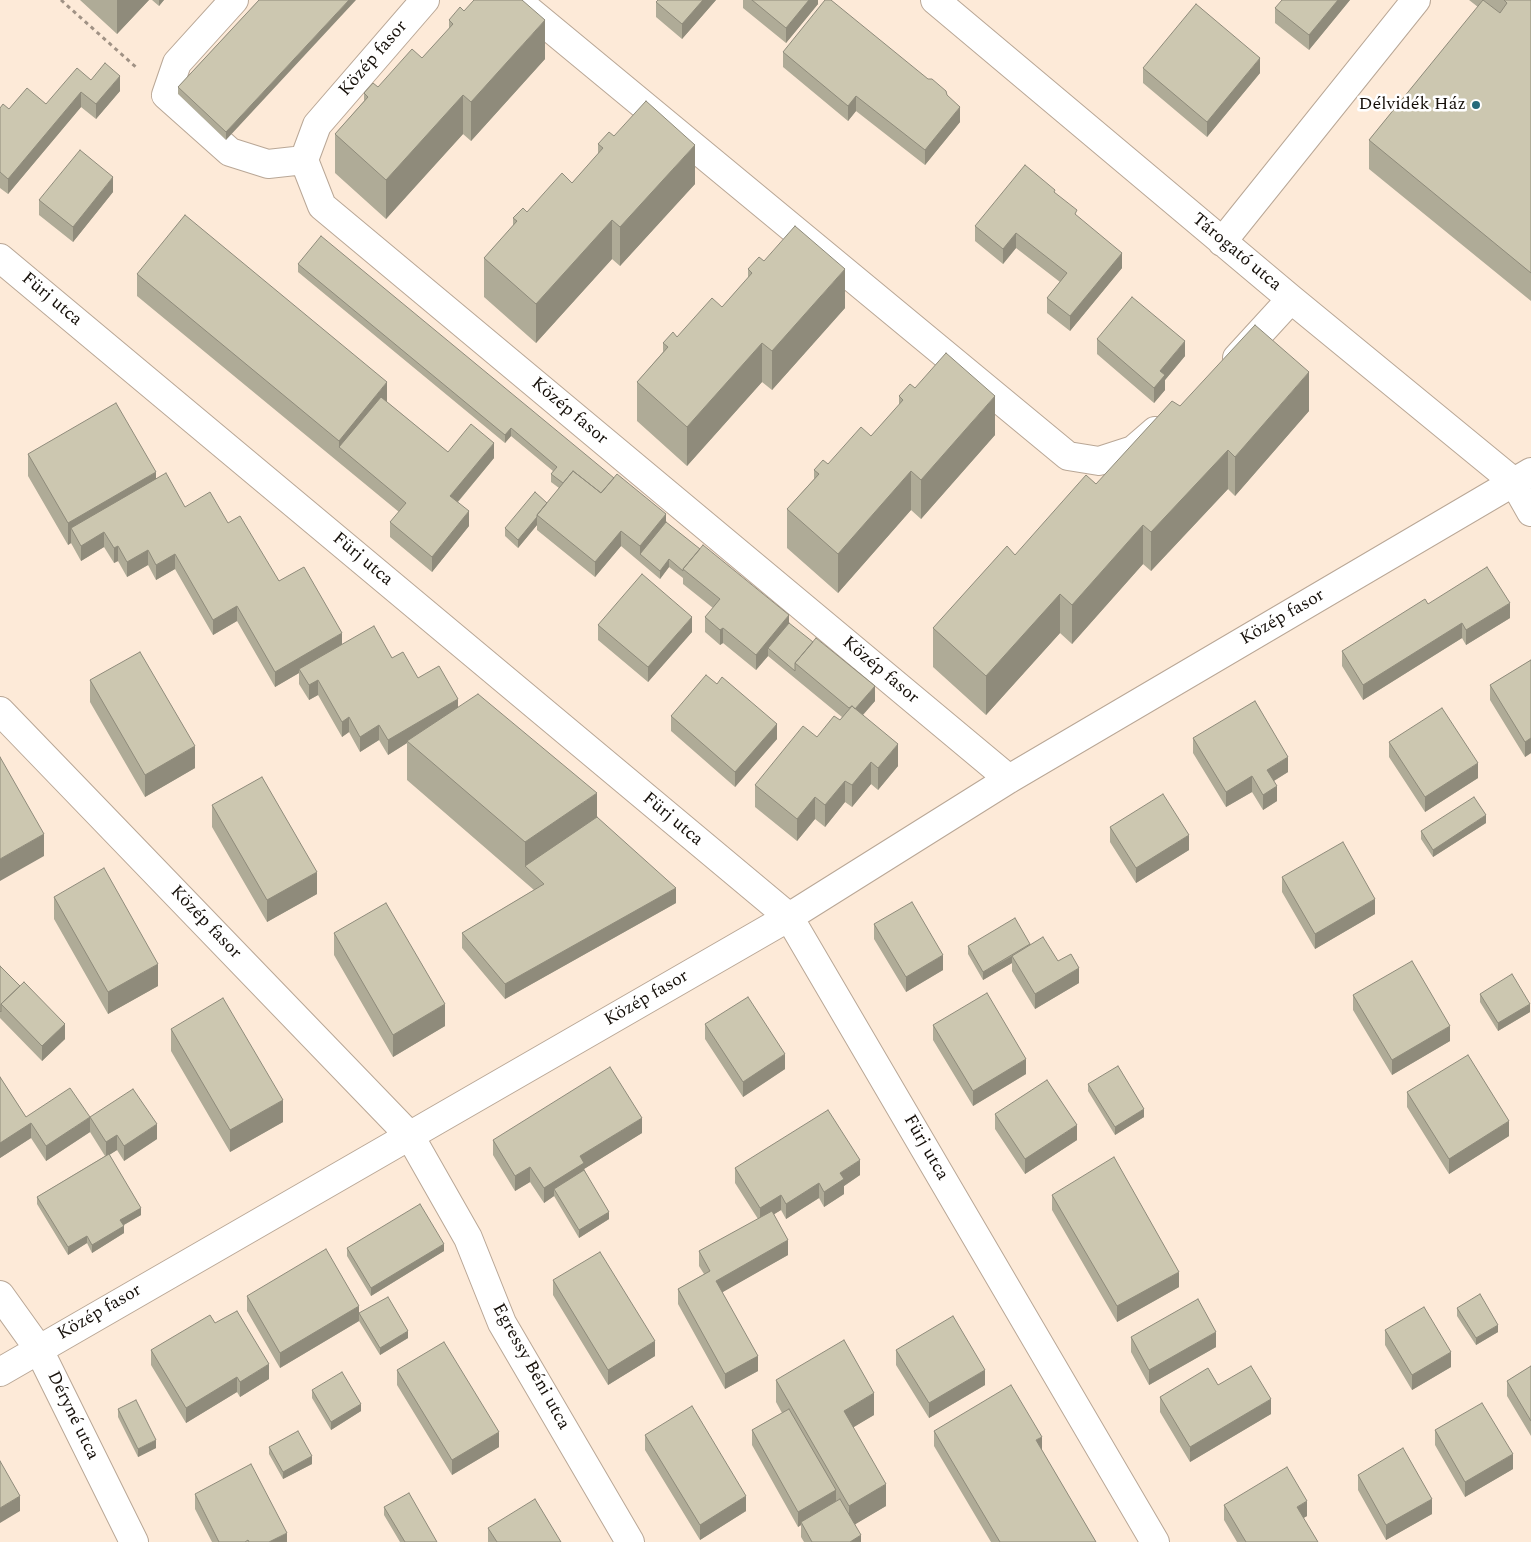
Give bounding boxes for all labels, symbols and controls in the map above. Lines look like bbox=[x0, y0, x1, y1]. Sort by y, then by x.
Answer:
street label: Közép fasor bbox=[335, 17, 413, 101]
place label: Délvidék Ház bbox=[1359, 94, 1466, 116]
marker: Délvidék Ház bbox=[1470, 99, 1482, 111]
street label: Tárogató utca bbox=[1187, 209, 1285, 297]
street label: Fürj utca bbox=[16, 269, 86, 331]
street label: Közép fasor bbox=[526, 374, 612, 450]
street label: Fürj utca bbox=[327, 529, 397, 591]
street label: Közép fasor bbox=[1237, 585, 1329, 651]
street label: Közép fasor bbox=[837, 633, 923, 709]
street label: Fürj utca bbox=[637, 789, 707, 851]
street label: Közép fasor bbox=[165, 882, 245, 964]
street label: Közép fasor bbox=[601, 966, 693, 1032]
street label: Fürj utca bbox=[898, 1111, 952, 1185]
street label: Közép fasor bbox=[54, 1280, 146, 1346]
street label: Egressy Béni utca bbox=[486, 1300, 574, 1434]
street label: Déryné utca bbox=[41, 1368, 103, 1464]

